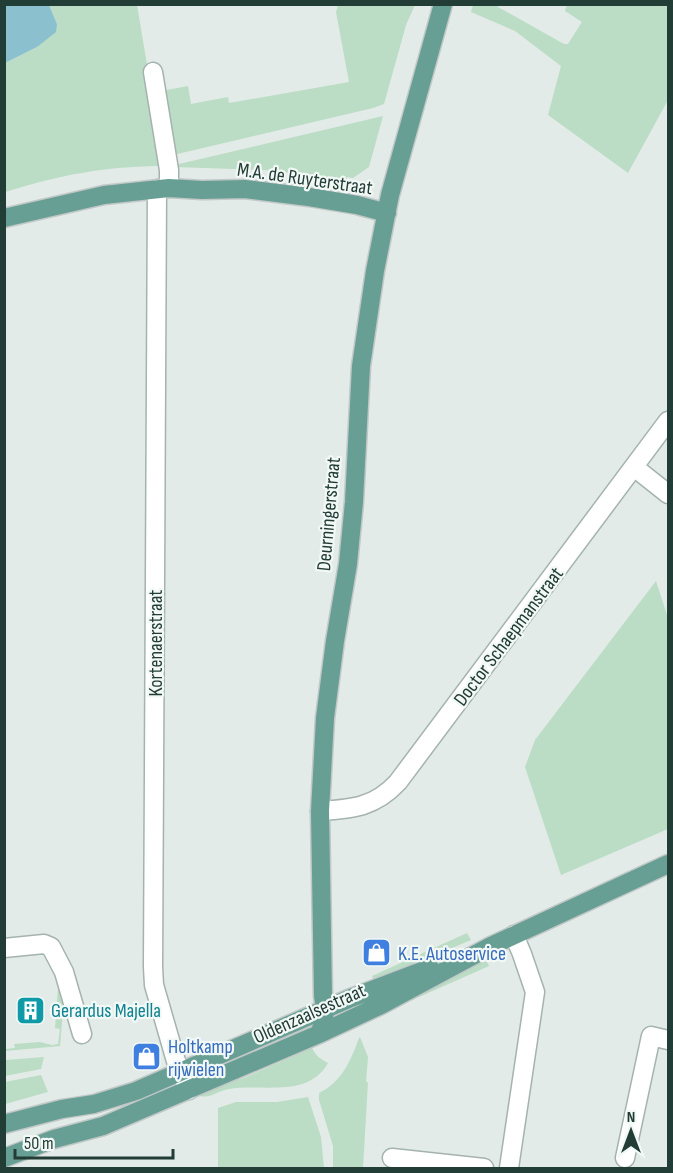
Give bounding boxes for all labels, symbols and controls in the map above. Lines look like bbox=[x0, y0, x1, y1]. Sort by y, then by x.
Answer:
street label: M.A. de Ruyterstraat bbox=[236, 158, 374, 200]
street label: Deurningerstraat bbox=[312, 456, 346, 572]
street label: Doctor Schaepmanstraat bbox=[449, 562, 569, 711]
street label: Kortenaerstraat bbox=[144, 590, 168, 696]
shop icon: K.E. Autoservice bbox=[361, 937, 393, 969]
place label: K.E. Autoservice bbox=[398, 942, 506, 966]
street label: Oldenzaalsestraat bbox=[250, 978, 369, 1049]
building icon: Gerardus Majella bbox=[14, 994, 46, 1026]
place label: Gerardus Majella bbox=[51, 999, 161, 1023]
place label: Holtkamp rijwielen bbox=[168, 1035, 233, 1082]
shop icon: Holtkamp rijwielen bbox=[131, 1041, 163, 1073]
north arrow bbox=[601, 1101, 661, 1161]
text: N bbox=[627, 1108, 635, 1127]
scale bar bbox=[15, 1122, 172, 1160]
text: 50 m bbox=[24, 1133, 54, 1154]

